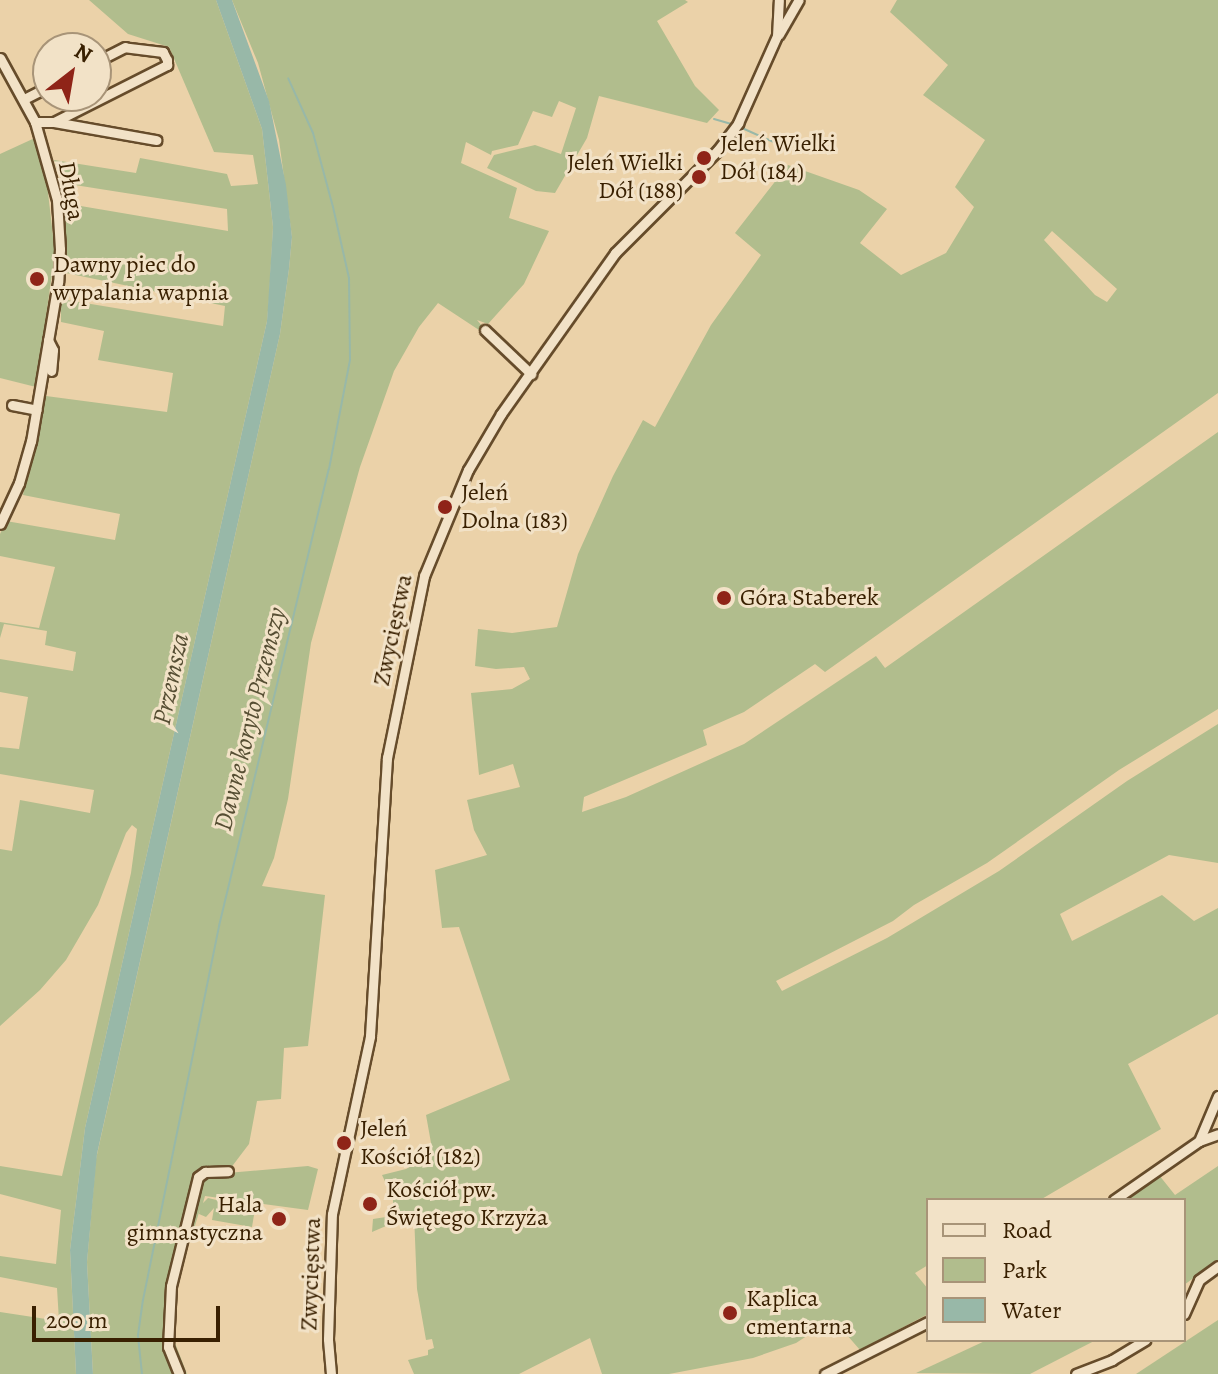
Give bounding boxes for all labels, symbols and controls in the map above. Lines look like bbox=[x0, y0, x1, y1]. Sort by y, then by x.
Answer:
north arrow bbox=[32, 32, 112, 112]
text: N bbox=[69, 36, 98, 70]
place label: Jeleń Wielki Dół (184) bbox=[720, 130, 836, 186]
place label: Jeleń Wielki Dół (188) bbox=[567, 149, 683, 205]
marker: Jeleń Wielki Dół (184) bbox=[695, 149, 713, 167]
street label: Długa bbox=[52, 159, 90, 223]
marker: Jeleń Wielki Dół (188) bbox=[690, 168, 708, 186]
place label: Dawny piec do wypalania wapnia bbox=[53, 251, 229, 307]
marker: Dawny piec do wypalania wapnia bbox=[28, 270, 46, 288]
place label: Jeleń Dolna (183) bbox=[461, 479, 568, 535]
marker: Jeleń Dolna (183) bbox=[436, 498, 454, 516]
street label: Zwycięstwa bbox=[367, 572, 419, 688]
place label: Góra Staberek bbox=[740, 584, 879, 612]
marker: Góra Staberek bbox=[715, 589, 733, 607]
water label: Dawne koryto Przemszy bbox=[207, 604, 293, 834]
water label: Przemsza bbox=[146, 631, 196, 727]
place label: Jeleń Kościół (182) bbox=[360, 1115, 481, 1171]
marker: Jeleń Kościół (182) bbox=[335, 1134, 353, 1152]
place label: Kościół pw. Świętego Krzyża bbox=[386, 1176, 548, 1232]
place label: Hala gimnastyczna bbox=[126, 1191, 263, 1247]
marker: Kościół pw. Świętego Krzyża bbox=[361, 1195, 379, 1213]
legend bbox=[926, 1198, 1186, 1342]
marker: Hala gimnastyczna bbox=[270, 1210, 288, 1228]
text: Road bbox=[1002, 1214, 1052, 1246]
street label: Zwycięstwa bbox=[295, 1217, 327, 1331]
text: Park bbox=[1002, 1254, 1047, 1286]
place label: Kaplica cmentarna bbox=[746, 1285, 853, 1341]
scale bar bbox=[36, 1290, 224, 1340]
text: Water bbox=[1002, 1294, 1062, 1326]
text: 200 m bbox=[46, 1304, 108, 1336]
marker: Kaplica cmentarna bbox=[721, 1304, 739, 1322]

